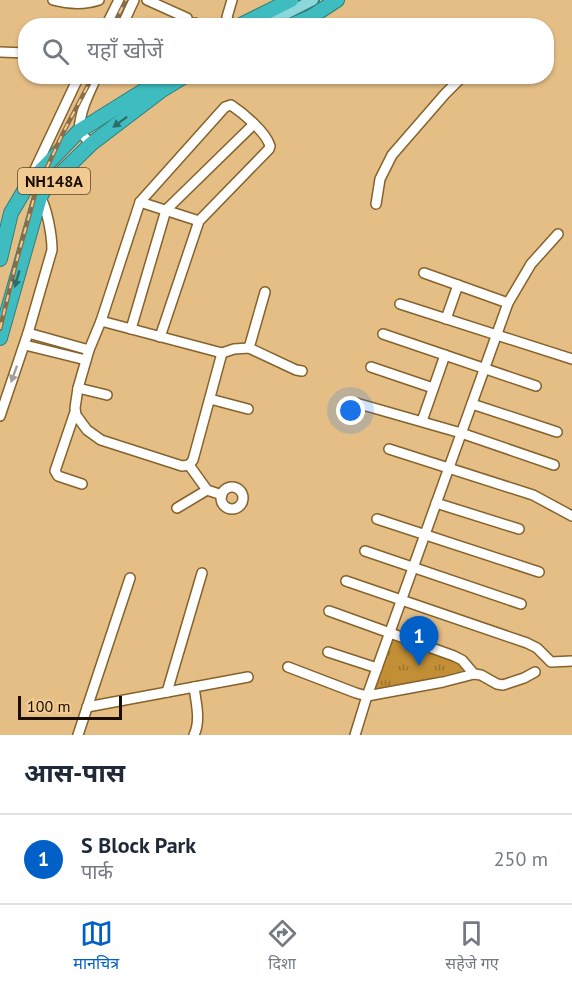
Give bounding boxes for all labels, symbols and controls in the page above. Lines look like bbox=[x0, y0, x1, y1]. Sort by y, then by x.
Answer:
search box bbox=[18, 18, 554, 84]
icon: search bbox=[39, 35, 72, 68]
text: यहाँ खोजें bbox=[87, 36, 163, 64]
one-way arrow bbox=[112, 116, 128, 128]
road number: NH148A bbox=[18, 168, 90, 194]
one-way arrow bbox=[12, 270, 21, 288]
one-way arrow bbox=[9, 365, 19, 383]
your location bbox=[336, 396, 365, 425]
pin: 1 bbox=[400, 616, 438, 666]
scale bar bbox=[18, 693, 122, 720]
text: 100 m bbox=[27, 696, 70, 716]
text: आस-पास bbox=[24, 756, 125, 789]
text: S Block Park bbox=[81, 831, 196, 859]
text: 1 bbox=[38, 846, 49, 872]
text: 250 m bbox=[494, 846, 548, 872]
text: पार्क bbox=[81, 859, 113, 885]
tab: मानचित्र bbox=[73, 917, 119, 976]
tab: दिशा bbox=[266, 917, 299, 976]
tab: सहेजे गए bbox=[445, 917, 499, 976]

